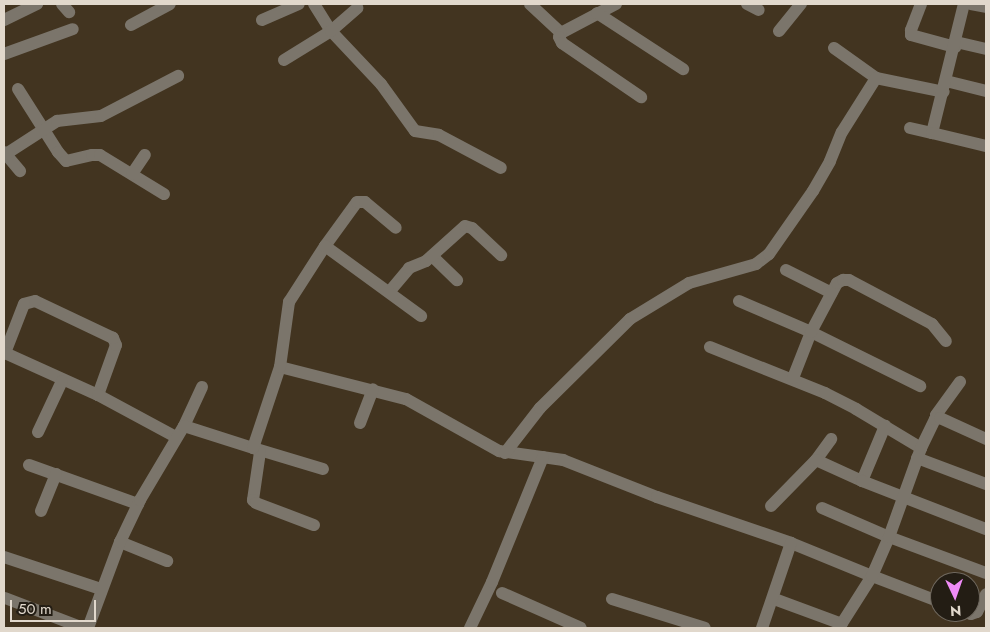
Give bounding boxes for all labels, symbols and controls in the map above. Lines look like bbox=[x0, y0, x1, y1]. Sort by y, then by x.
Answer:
north arrow bbox=[930, 572, 980, 622]
scale bar bbox=[12, 590, 99, 622]
text: 50 m bbox=[18, 598, 52, 620]
text: N bbox=[950, 601, 962, 621]

